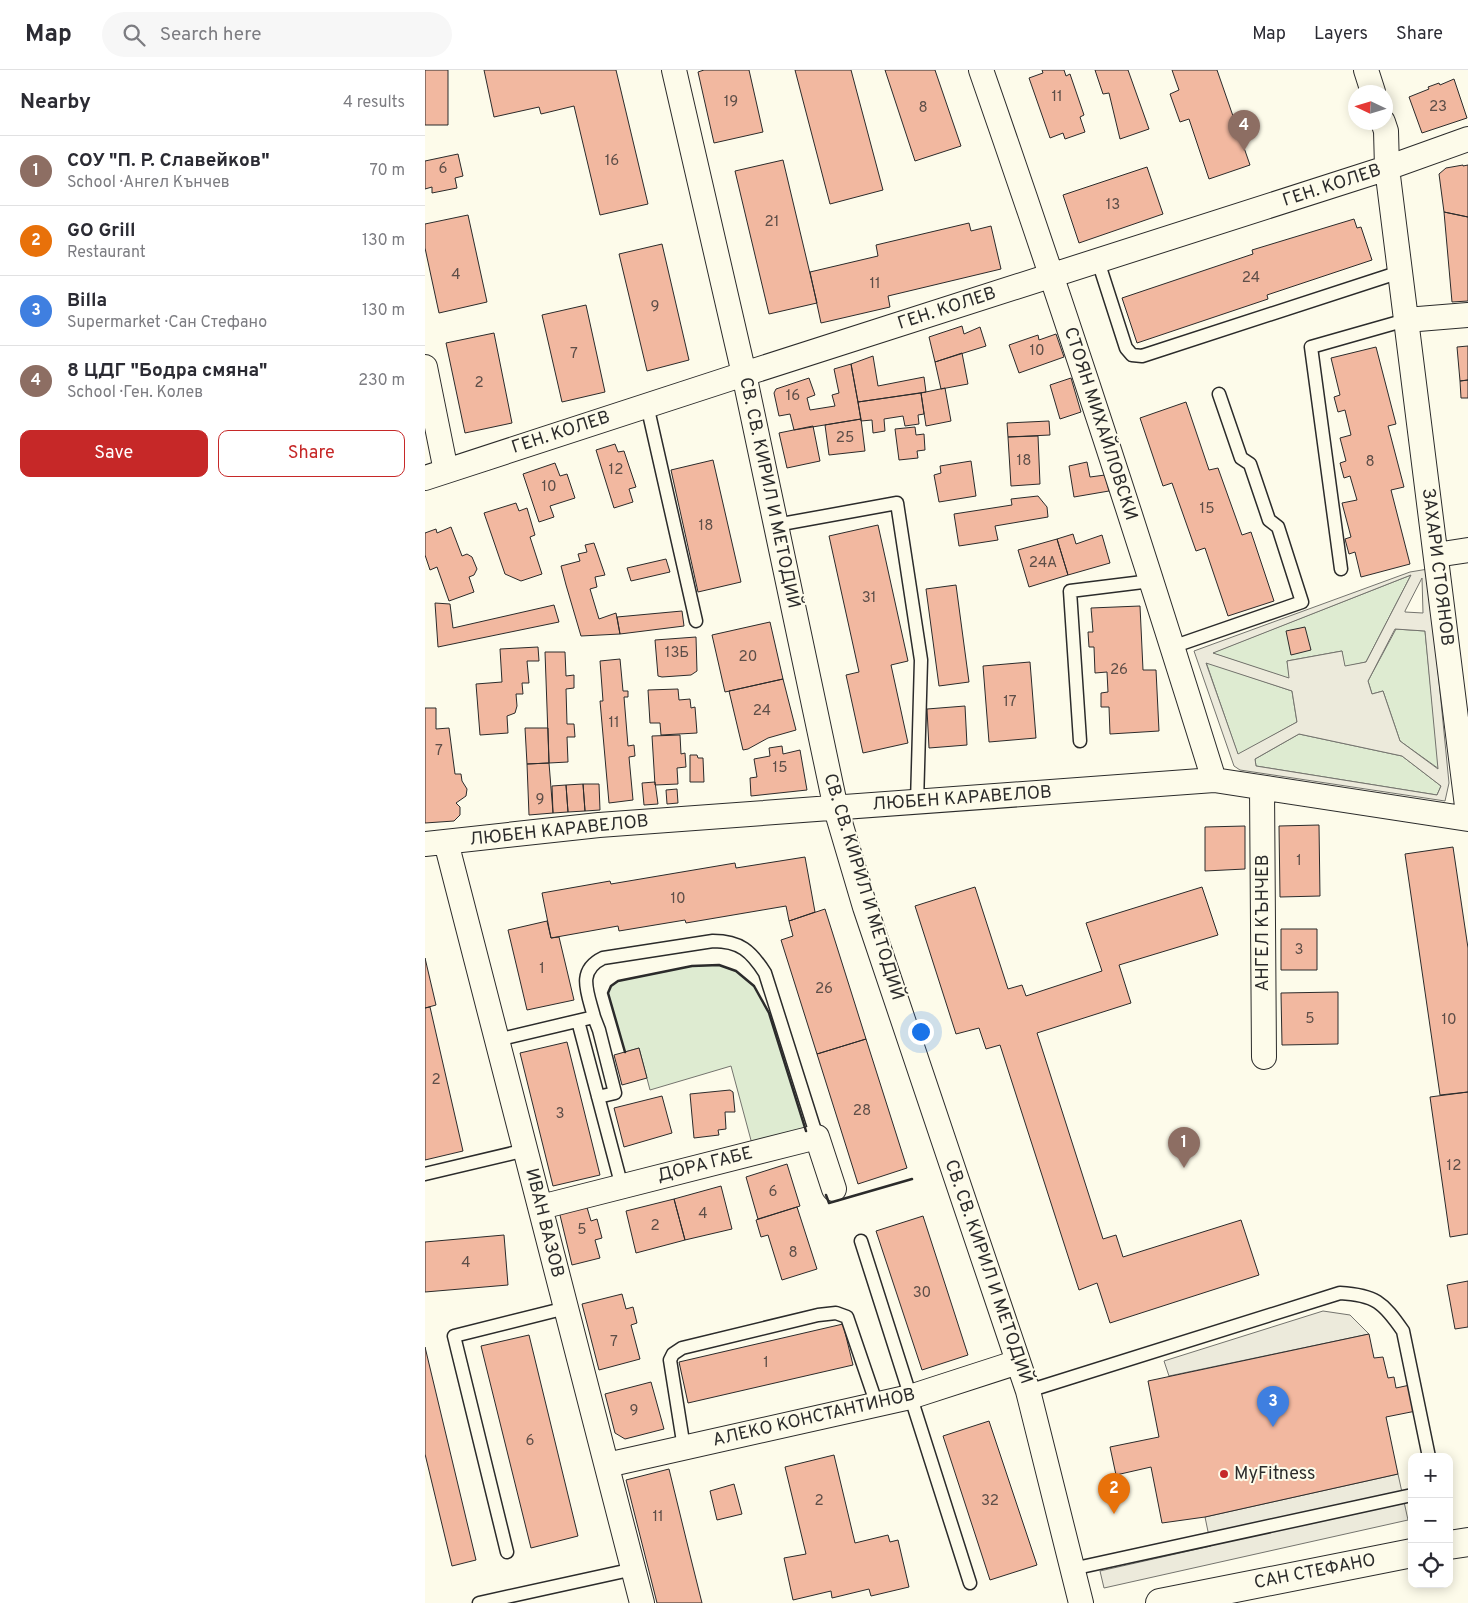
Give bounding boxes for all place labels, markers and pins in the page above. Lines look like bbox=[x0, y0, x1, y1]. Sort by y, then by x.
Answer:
pin: 4 bbox=[1228, 110, 1260, 151]
pin: 1 bbox=[1168, 1127, 1200, 1168]
pin: 3 bbox=[1257, 1386, 1289, 1427]
place label: MyFitness bbox=[1234, 1463, 1316, 1486]
marker: MyFitness bbox=[1218, 1468, 1230, 1480]
pin: 2 bbox=[1098, 1473, 1130, 1514]

